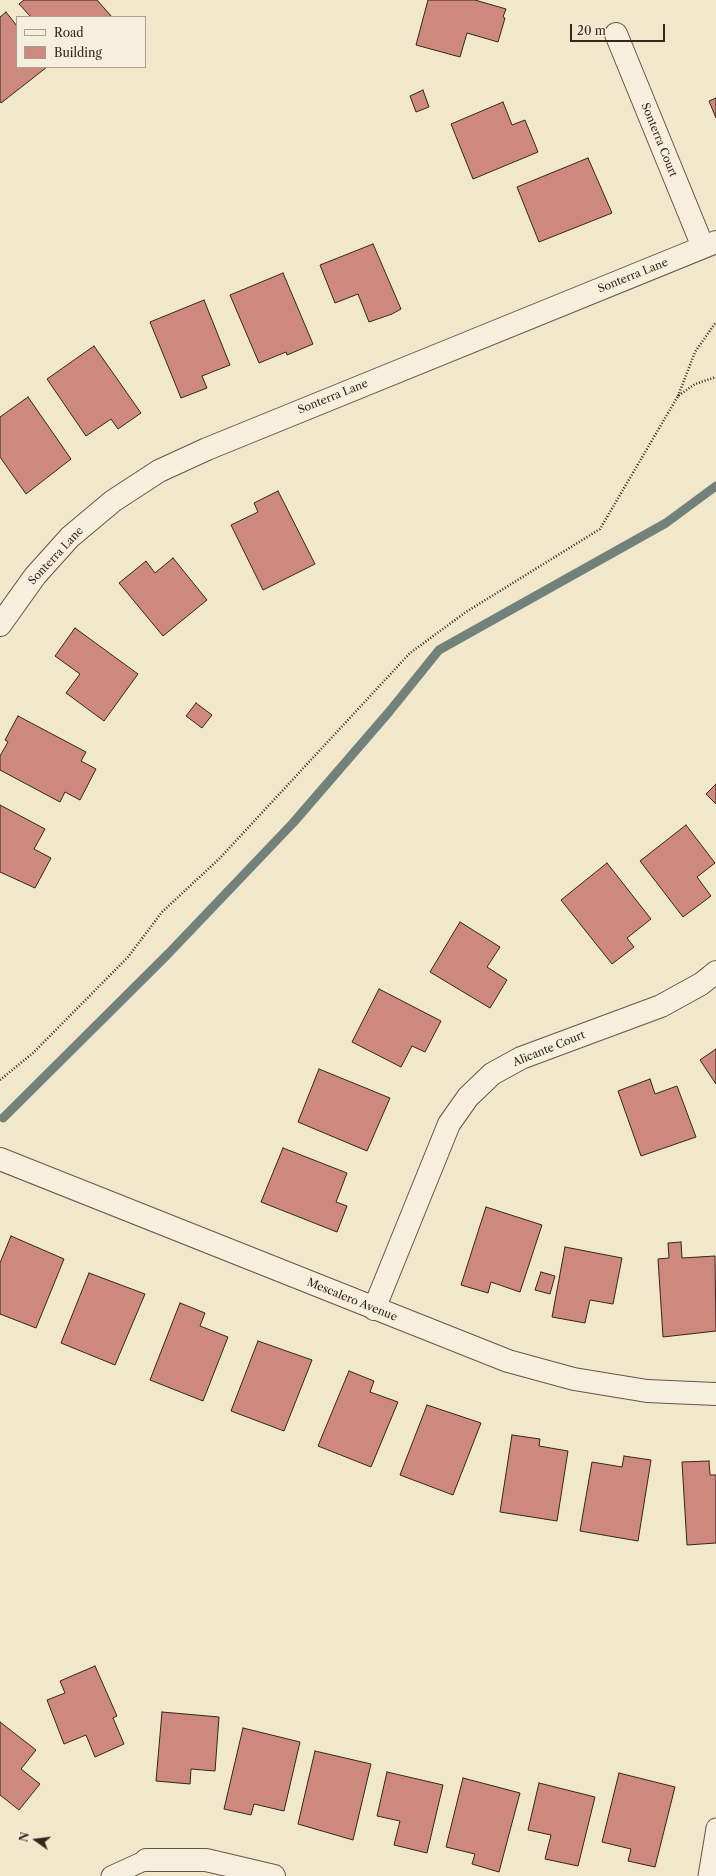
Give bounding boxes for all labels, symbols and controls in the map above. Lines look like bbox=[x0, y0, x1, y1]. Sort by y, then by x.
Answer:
legend bbox=[16, 16, 146, 68]
scale bar bbox=[572, 16, 667, 42]
text: 20 m bbox=[577, 23, 606, 38]
text: Road bbox=[54, 25, 84, 40]
text: Building bbox=[54, 45, 102, 60]
street label: Sonterra Court bbox=[638, 101, 680, 179]
street label: Sonterra Lane bbox=[596, 256, 670, 296]
street label: Sonterra Lane bbox=[296, 377, 370, 417]
street label: Sonterra Lane bbox=[26, 524, 86, 588]
street label: Alicante Court bbox=[511, 1029, 587, 1069]
street label: Mescalero Avenue bbox=[305, 1276, 399, 1324]
north arrow bbox=[16, 1820, 56, 1860]
text: N bbox=[16, 1831, 32, 1843]

